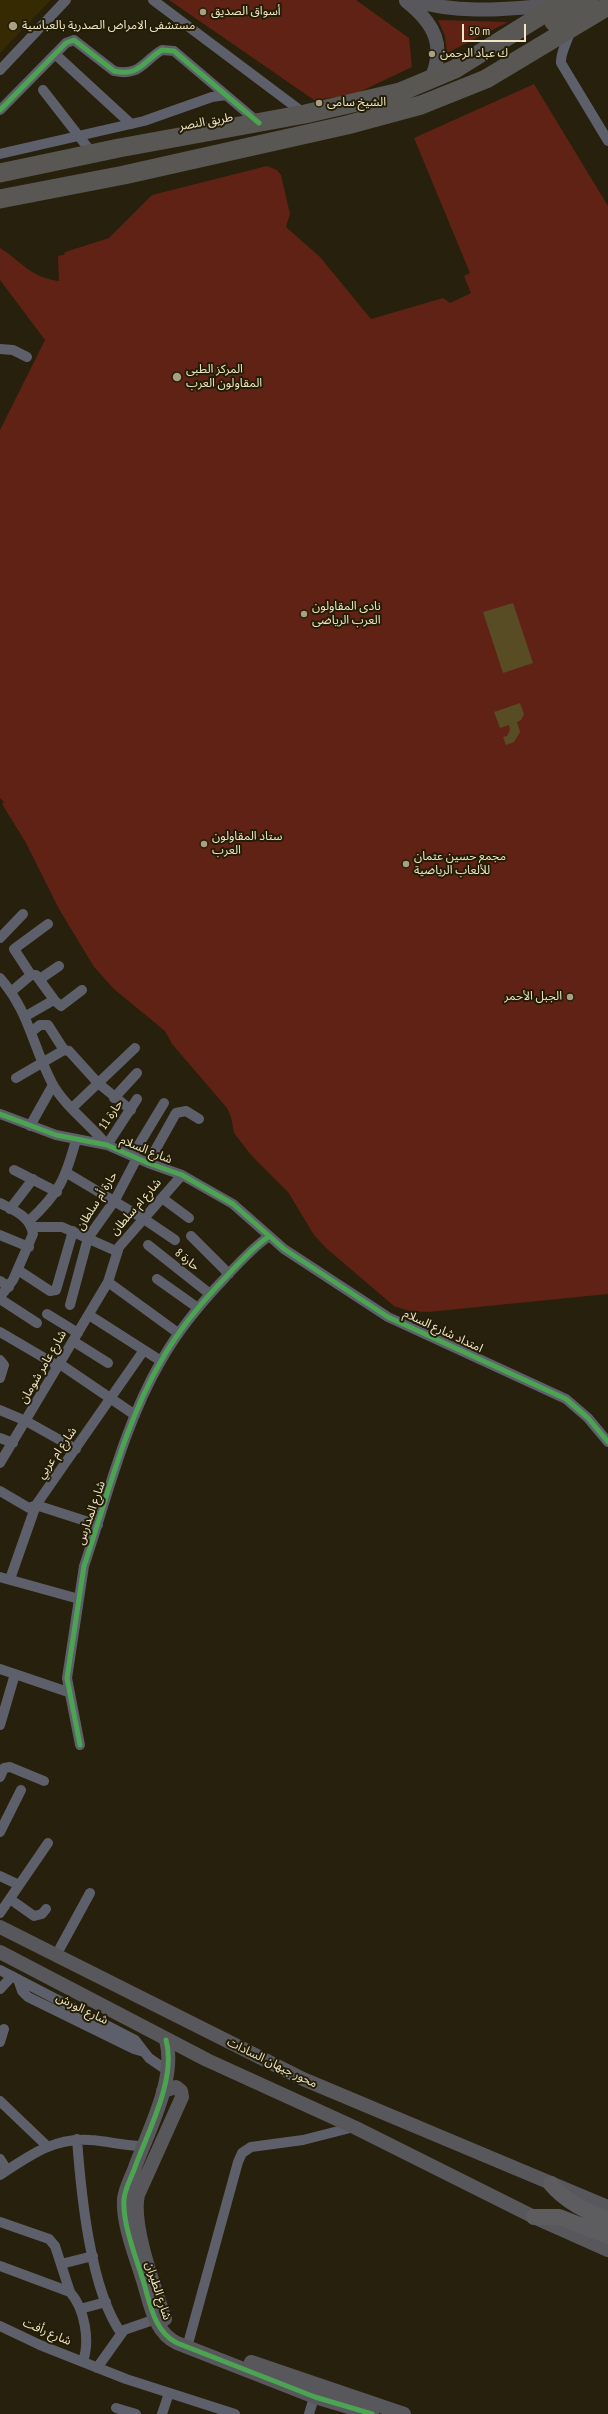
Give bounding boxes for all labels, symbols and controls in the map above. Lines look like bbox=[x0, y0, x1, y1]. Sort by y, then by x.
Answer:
place label: أسواق الصديق bbox=[211, 5, 281, 19]
marker: أسواق الصديق bbox=[198, 7, 208, 17]
scale bar bbox=[464, 16, 528, 42]
place label: مستشفى الامراض الصدرية بالعباسية bbox=[22, 19, 195, 33]
marker: مستشفى الامراض الصدرية بالعباسية bbox=[7, 20, 19, 32]
text: 50 m bbox=[469, 23, 490, 38]
place label: ك عباد الرحمن bbox=[440, 47, 508, 61]
marker: ك عباد الرحمن bbox=[427, 49, 437, 59]
place label: الشيخ سامى bbox=[327, 96, 386, 110]
marker: الشيخ سامى bbox=[314, 98, 324, 108]
street label: طريق النصر bbox=[178, 110, 234, 134]
place label: المركز الطبى المقاولون العرب bbox=[186, 363, 262, 391]
marker: المركز الطبى المقاولون العرب bbox=[171, 371, 183, 383]
place label: نادى المقاولون العرب الرياضى bbox=[312, 600, 381, 628]
marker: نادى المقاولون العرب الرياضى bbox=[299, 609, 309, 619]
place label: ستاد المقاولون العرب bbox=[212, 830, 282, 858]
marker: ستاد المقاولون العرب bbox=[199, 839, 209, 849]
place label: مجمع حسين عثمان للألعاب الرياضية bbox=[414, 850, 506, 878]
marker: مجمع حسين عثمان للألعاب الرياضية bbox=[401, 859, 411, 869]
place label: الجبل الأحمر bbox=[504, 990, 562, 1004]
marker: الجبل الأحمر bbox=[565, 992, 575, 1002]
street label: حارة 11 bbox=[96, 1097, 126, 1133]
street label: شارع السلام bbox=[118, 1133, 174, 1167]
street label: حارة أم سلطان bbox=[73, 1169, 121, 1233]
street label: شارع ام سلطان bbox=[107, 1176, 165, 1238]
street label: حارة 8 bbox=[172, 1246, 202, 1274]
street label: امتداد شارع السلام bbox=[401, 1306, 485, 1356]
street label: شارع عامر شومان bbox=[16, 1328, 70, 1406]
street label: شارع ام عربي bbox=[34, 1424, 80, 1482]
street label: شارع المدارس bbox=[73, 1479, 109, 1547]
street label: شارع الورش bbox=[54, 1990, 110, 2028]
street label: محور جيهان السادات bbox=[225, 2035, 319, 2091]
street label: شارع الطيران bbox=[142, 2260, 174, 2322]
street label: شارع رأفت bbox=[21, 2315, 73, 2349]

